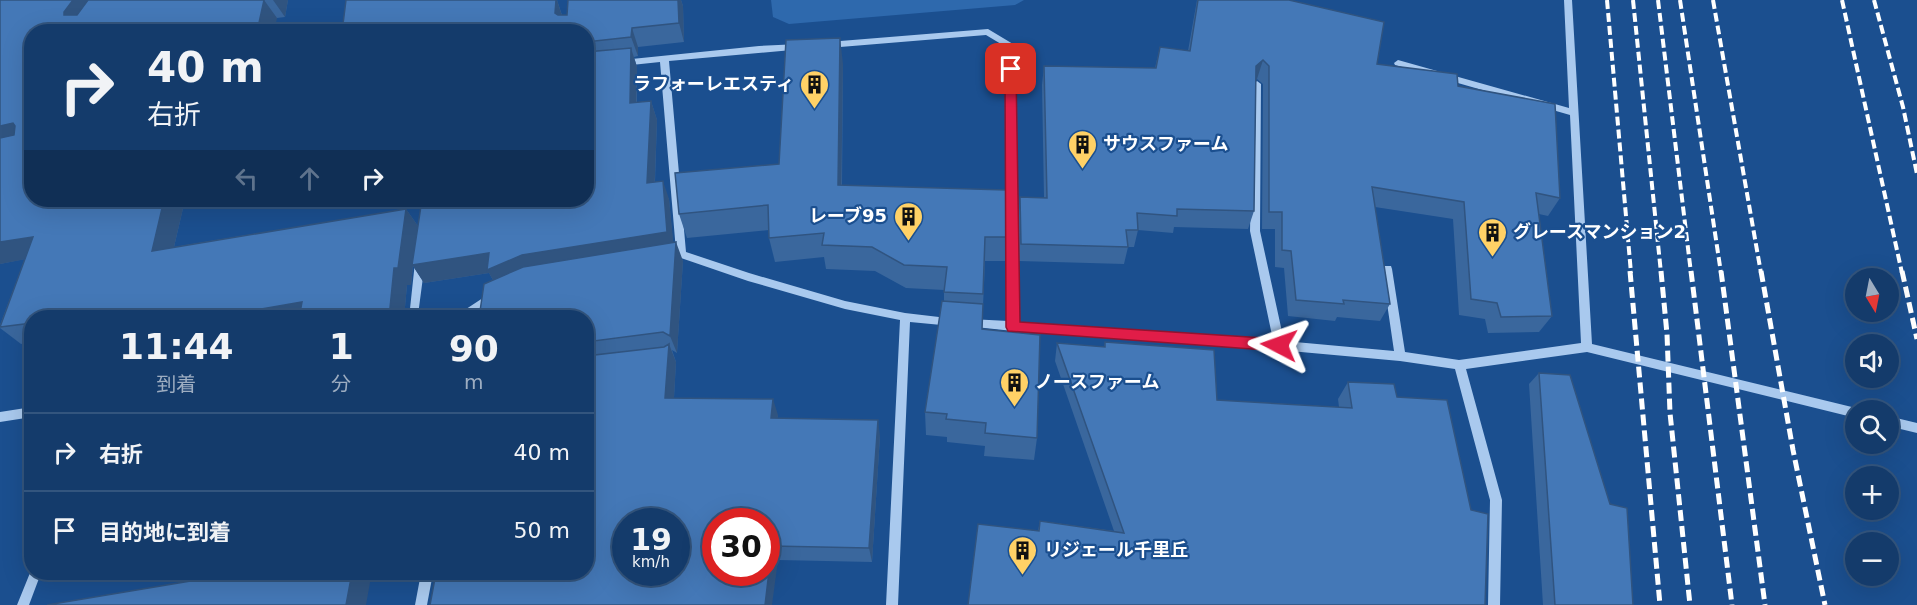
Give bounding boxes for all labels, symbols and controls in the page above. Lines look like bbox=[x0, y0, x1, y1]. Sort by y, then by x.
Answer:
text: 40 m bbox=[147, 43, 264, 92]
pin bbox=[985, 43, 1036, 94]
icon: right bbox=[48, 48, 126, 126]
icon: arrive bbox=[994, 52, 1027, 85]
building icon: ラフォーレエスティ bbox=[799, 68, 831, 110]
place label: ラフォーレエスティ bbox=[633, 73, 794, 94]
text: 右折 bbox=[147, 99, 201, 130]
building icon: サウスファーム bbox=[1066, 128, 1098, 170]
place label: サウスファーム bbox=[1103, 133, 1228, 154]
icon: left bbox=[230, 162, 263, 195]
icon: ahead bbox=[293, 162, 326, 195]
icon: right bbox=[356, 162, 389, 195]
building icon: レーブ95 bbox=[892, 200, 924, 242]
place label: レーブ95 bbox=[809, 205, 887, 226]
building icon: グレースマンション2 bbox=[1476, 216, 1508, 258]
place label: グレースマンション2 bbox=[1513, 221, 1686, 242]
north arrow bbox=[1845, 268, 1899, 322]
map controls bbox=[1845, 268, 1899, 586]
position arrow bbox=[1247, 313, 1311, 377]
text: 11:44 bbox=[119, 326, 234, 367]
text: 1 bbox=[329, 326, 354, 367]
text: 90 bbox=[449, 328, 499, 369]
button: sound bbox=[1845, 334, 1899, 388]
building icon: ノースファーム bbox=[998, 366, 1030, 408]
text: m bbox=[464, 370, 484, 394]
place label: ノースファーム bbox=[1035, 371, 1160, 392]
text: 到着 bbox=[156, 372, 196, 396]
text: 分 bbox=[331, 372, 351, 396]
button: search bbox=[1845, 400, 1899, 454]
icon: right bbox=[48, 436, 81, 469]
text: 40 m bbox=[514, 440, 570, 465]
text: 右折 bbox=[99, 442, 143, 467]
button: + bbox=[1845, 466, 1899, 520]
speed limit sign: 30 bbox=[702, 508, 780, 586]
icon: arrive bbox=[48, 514, 81, 547]
text: 50 m bbox=[514, 518, 570, 543]
text: 目的地に到着 bbox=[99, 520, 231, 545]
text: 19 bbox=[630, 522, 672, 557]
button: − bbox=[1845, 532, 1899, 586]
building icon: リジェール千里丘 bbox=[1007, 534, 1039, 576]
place label: リジェール千里丘 bbox=[1044, 539, 1188, 560]
text: km/h bbox=[632, 553, 670, 571]

